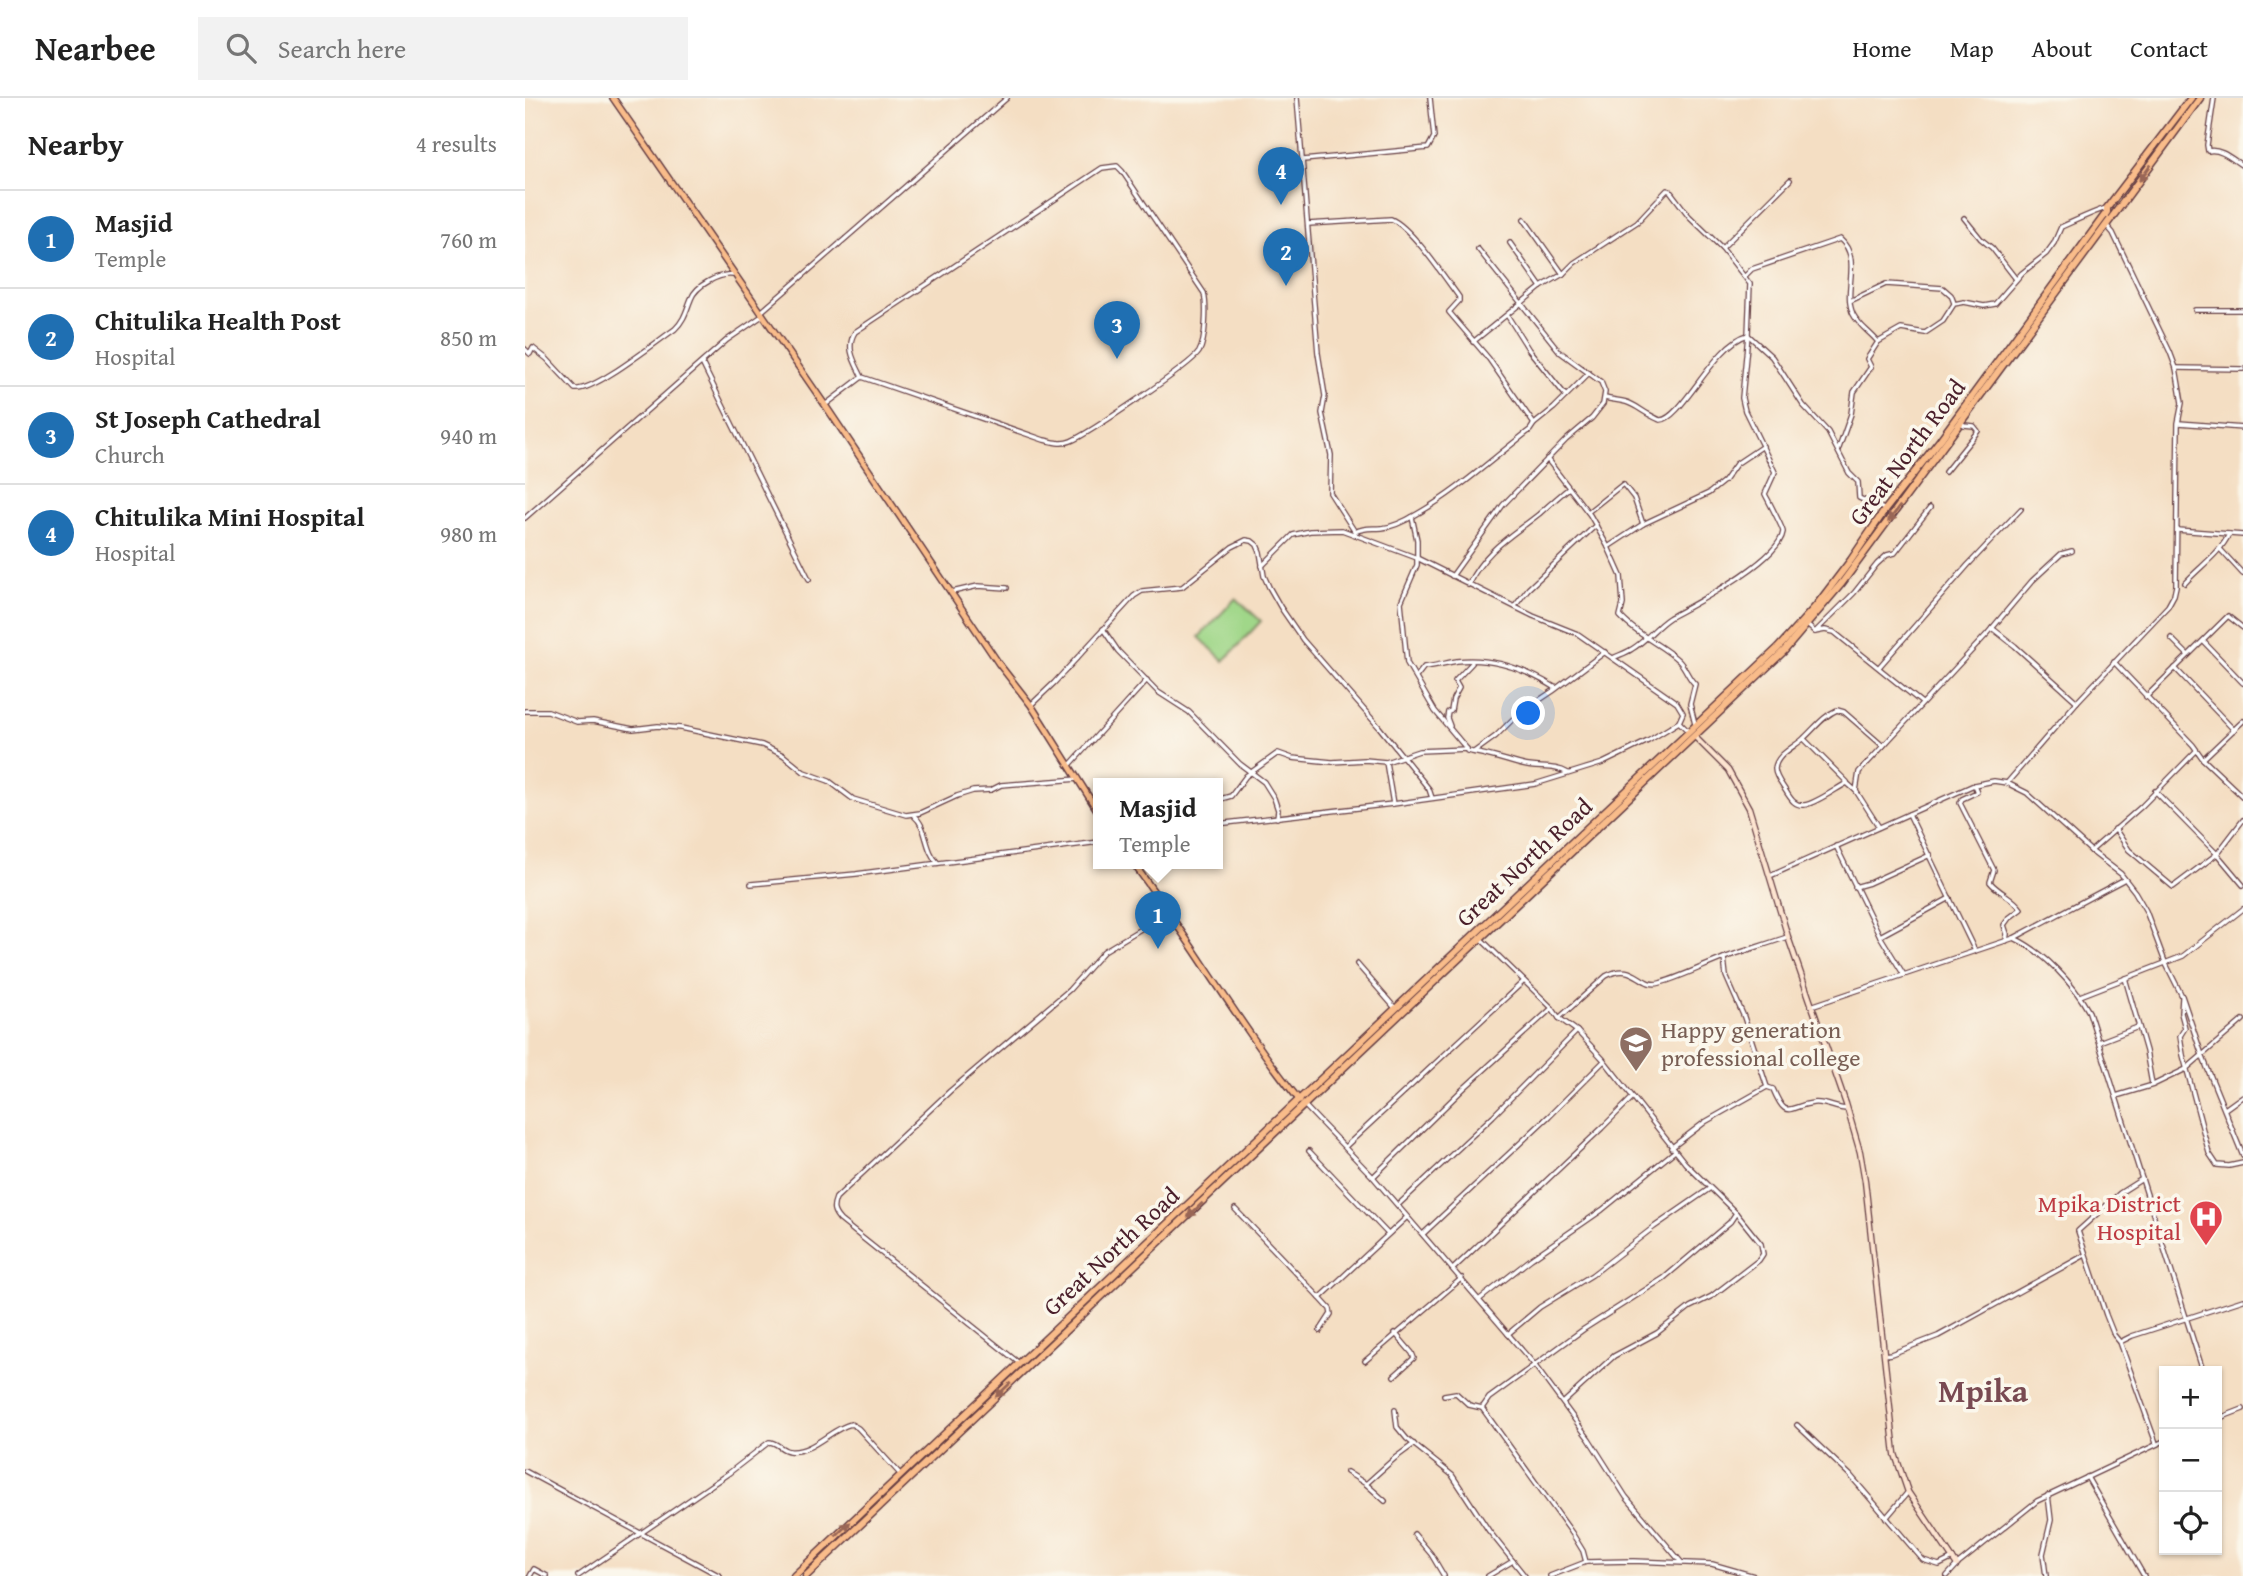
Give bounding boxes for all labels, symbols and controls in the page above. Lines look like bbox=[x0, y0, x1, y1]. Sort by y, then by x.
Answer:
search box bbox=[198, 17, 688, 80]
text: Nearbee bbox=[35, 24, 156, 72]
icon: search bbox=[222, 29, 260, 67]
text: Search here bbox=[278, 29, 406, 68]
text: Home bbox=[1853, 31, 1912, 66]
text: Map bbox=[1950, 31, 1994, 66]
text: About bbox=[2032, 31, 2092, 66]
text: Contact bbox=[2130, 31, 2208, 66]
text: Nearby bbox=[28, 122, 124, 166]
text: 4 results bbox=[416, 127, 497, 160]
pin: 4 bbox=[1258, 147, 1304, 205]
one-way arrow bbox=[2138, 164, 2152, 182]
text: Masjid bbox=[95, 203, 173, 242]
text: 1 bbox=[45, 223, 57, 256]
text: 760 m bbox=[440, 223, 497, 256]
pin: 2 bbox=[1263, 228, 1309, 286]
text: Temple bbox=[95, 242, 166, 275]
text: Chitulika Health Post bbox=[95, 301, 341, 340]
pin: 3 bbox=[1094, 301, 1140, 359]
text: 2 bbox=[45, 321, 57, 354]
text: 850 m bbox=[440, 321, 497, 354]
text: Hospital bbox=[95, 340, 175, 373]
street label: Great North Road bbox=[1840, 371, 1974, 533]
text: St Joseph Cathedral bbox=[95, 399, 321, 438]
text: 3 bbox=[45, 419, 57, 452]
text: 940 m bbox=[440, 419, 497, 452]
text: Church bbox=[95, 438, 165, 471]
text: Chitulika Mini Hospital bbox=[95, 497, 365, 536]
one-way arrow bbox=[1887, 505, 1901, 523]
text: 4 bbox=[45, 517, 57, 550]
text: 980 m bbox=[440, 517, 497, 550]
text: Hospital bbox=[95, 536, 175, 569]
your location bbox=[1511, 696, 1545, 730]
popup bbox=[1093, 778, 1223, 869]
text: Masjid bbox=[1119, 788, 1197, 827]
street label: Great North Road bbox=[1448, 789, 1600, 935]
text: Temple bbox=[1119, 827, 1190, 860]
pin: 1 bbox=[1135, 891, 1181, 949]
place label: Happy generation professional college bbox=[1661, 1012, 1860, 1075]
school or university icon: Happy generation professional college bbox=[1617, 1024, 1655, 1073]
street label: Great North Road bbox=[1035, 1178, 1187, 1324]
place label: Mpika District Hospital bbox=[2038, 1186, 2182, 1249]
hospital icon: Mpika District Hospital bbox=[2187, 1198, 2225, 1247]
one-way arrow bbox=[1187, 1201, 1204, 1217]
map controls bbox=[2159, 1366, 2222, 1555]
button: + bbox=[2159, 1366, 2222, 1429]
district label: Mpika bbox=[1938, 1367, 2029, 1414]
one-way arrow bbox=[995, 1381, 1012, 1397]
button: − bbox=[2159, 1429, 2222, 1492]
button: locate bbox=[2159, 1492, 2222, 1555]
one-way arrow bbox=[834, 1522, 851, 1538]

